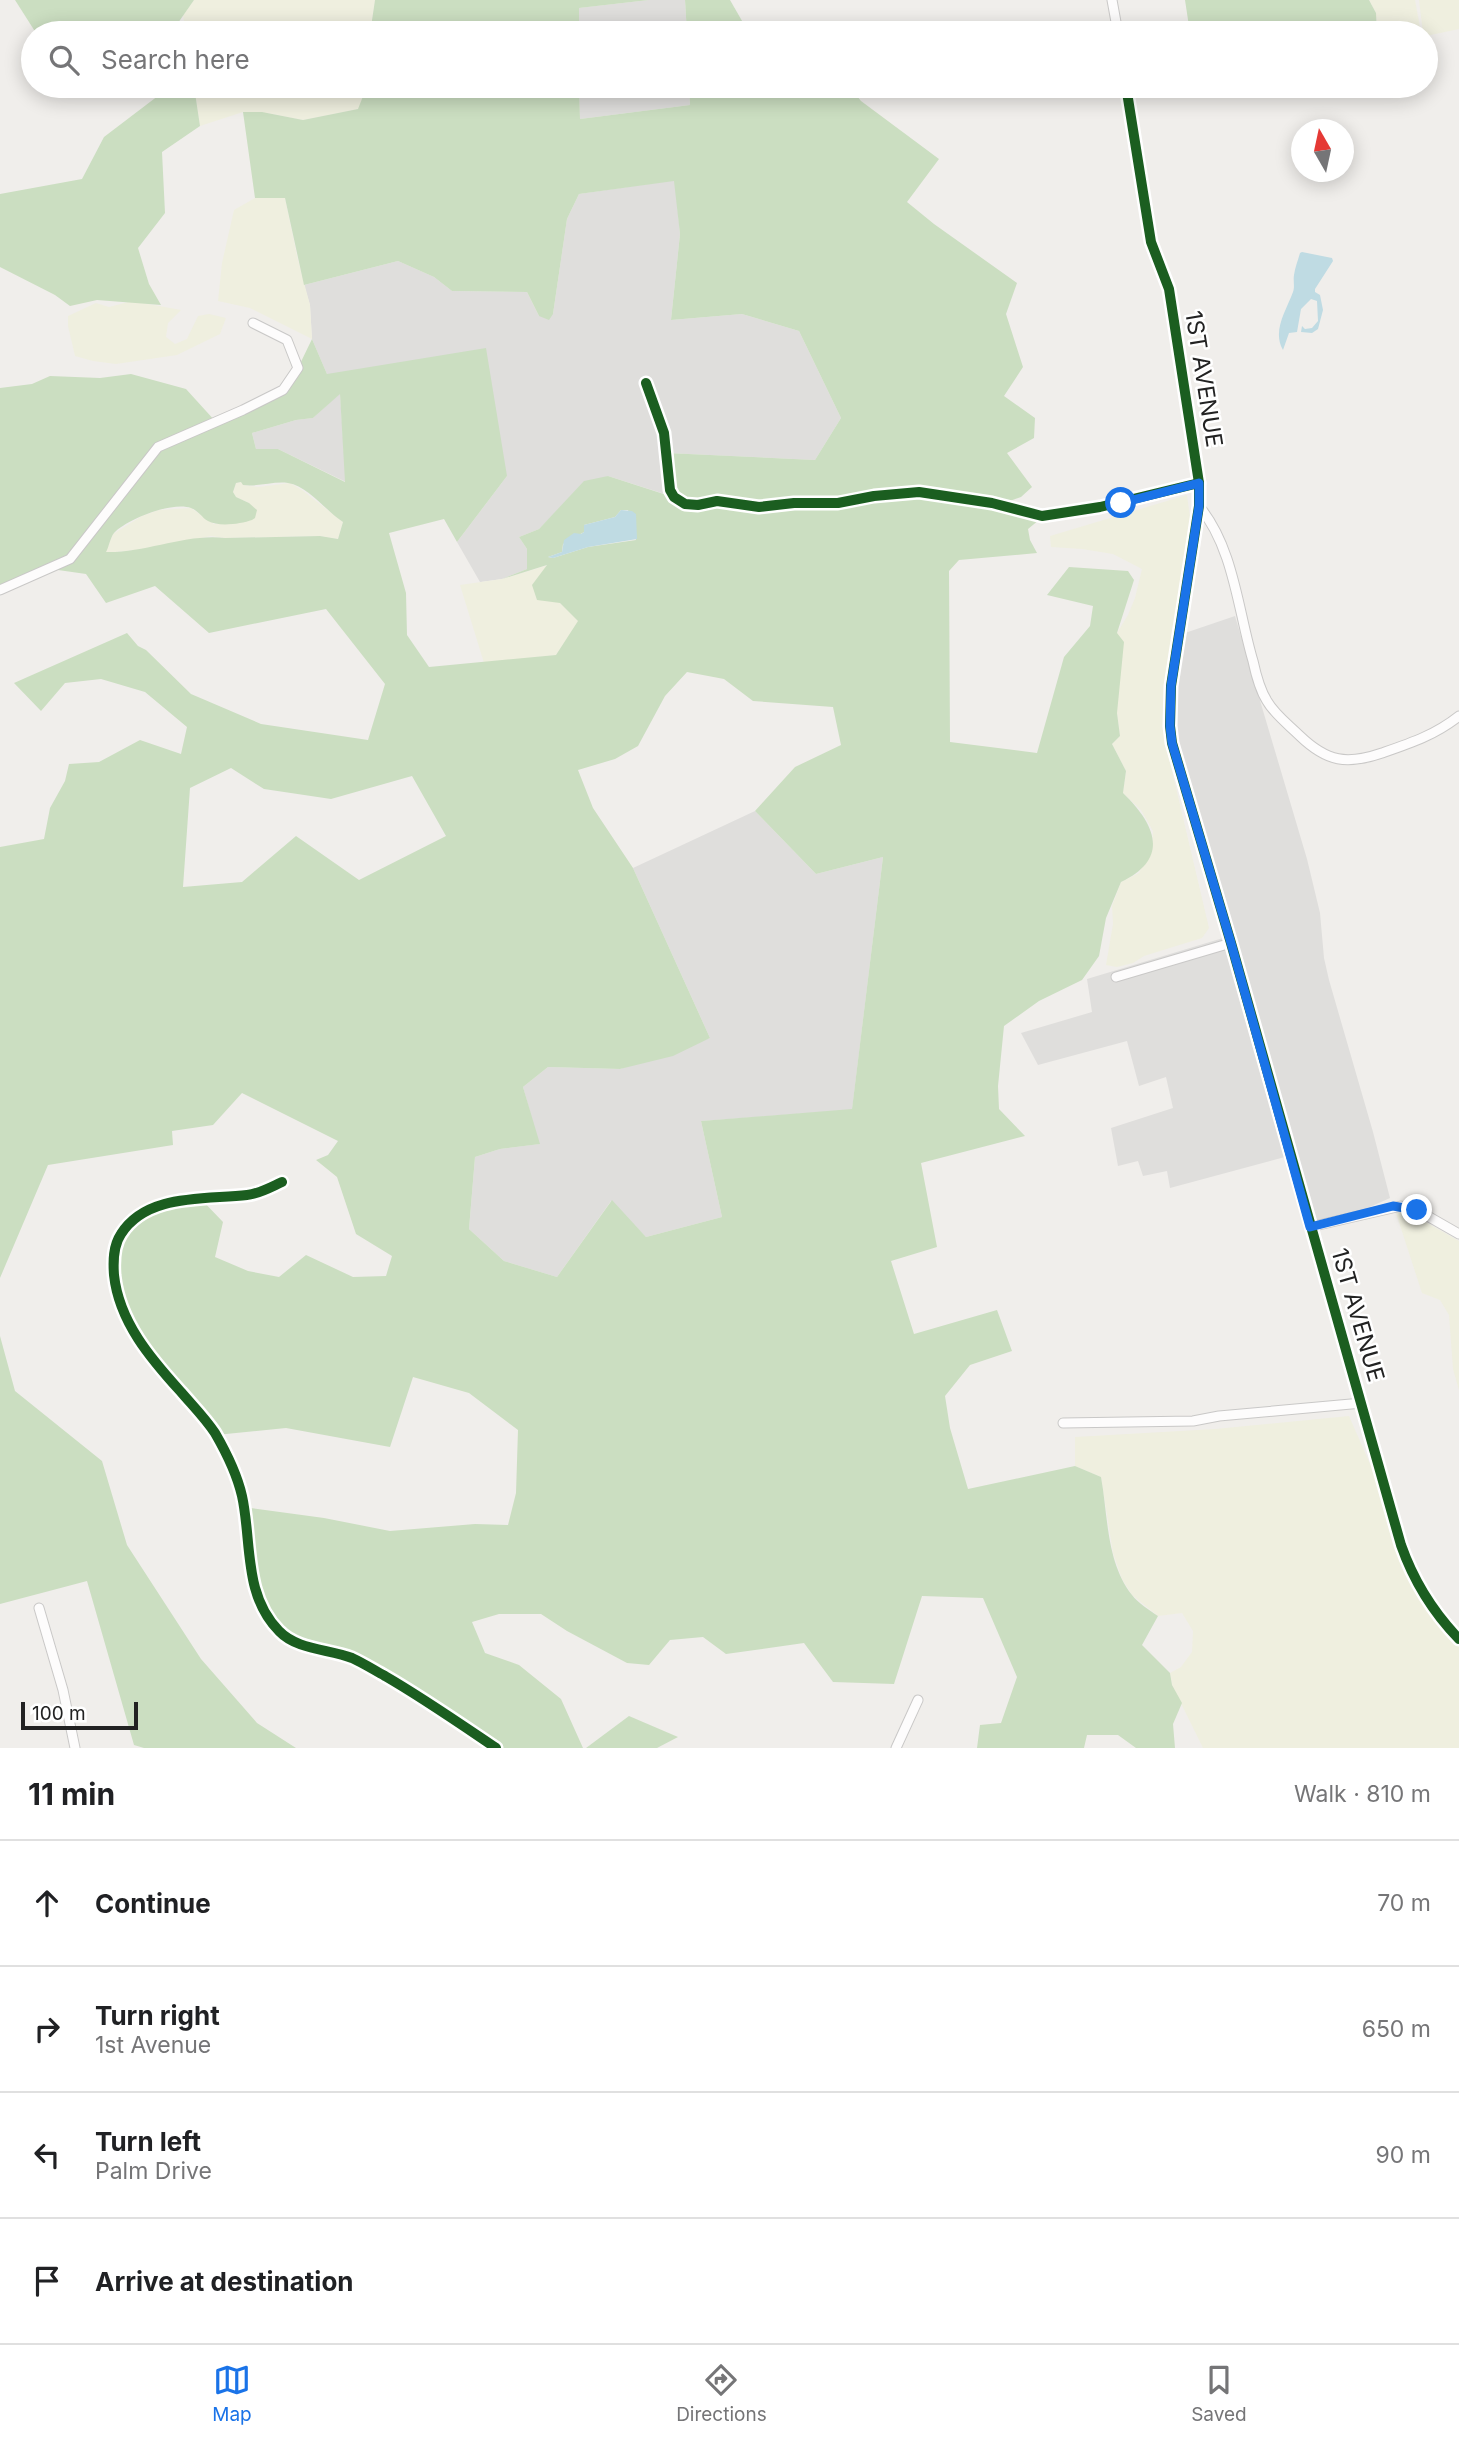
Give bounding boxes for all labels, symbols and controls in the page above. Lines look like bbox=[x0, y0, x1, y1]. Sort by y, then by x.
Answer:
search box bbox=[21, 21, 1438, 98]
icon: search bbox=[45, 41, 83, 79]
text: Search here bbox=[101, 44, 250, 75]
north arrow bbox=[1291, 119, 1354, 182]
street label: 1ST AVENUE bbox=[1179, 309, 1229, 449]
route start bbox=[1105, 487, 1136, 518]
route end bbox=[1401, 1194, 1432, 1225]
street label: 1ST AVENUE bbox=[1326, 1245, 1390, 1385]
scale bar bbox=[21, 1699, 138, 1731]
text: 100 m bbox=[32, 1702, 86, 1725]
text: 11 min bbox=[28, 1776, 115, 1812]
text: Walk · 810 m bbox=[1294, 1780, 1431, 1808]
icon: ahead bbox=[28, 1884, 66, 1922]
text: Continue bbox=[95, 1888, 211, 1919]
text: 70 m bbox=[1377, 1889, 1431, 1917]
text: Turn right bbox=[95, 2000, 220, 2031]
icon: right bbox=[28, 2010, 66, 2048]
text: 650 m bbox=[1362, 2015, 1431, 2043]
text: 1st Avenue bbox=[95, 2031, 211, 2059]
text: Turn left bbox=[95, 2126, 201, 2157]
icon: left bbox=[28, 2136, 66, 2174]
text: 90 m bbox=[1376, 2141, 1431, 2169]
text: Palm Drive bbox=[95, 2157, 212, 2185]
icon: arrive bbox=[28, 2262, 66, 2300]
text: Arrive at destination bbox=[95, 2266, 354, 2297]
tab: Map bbox=[212, 2361, 252, 2426]
tab: Directions bbox=[676, 2361, 767, 2426]
tab: Saved bbox=[1191, 2361, 1247, 2426]

